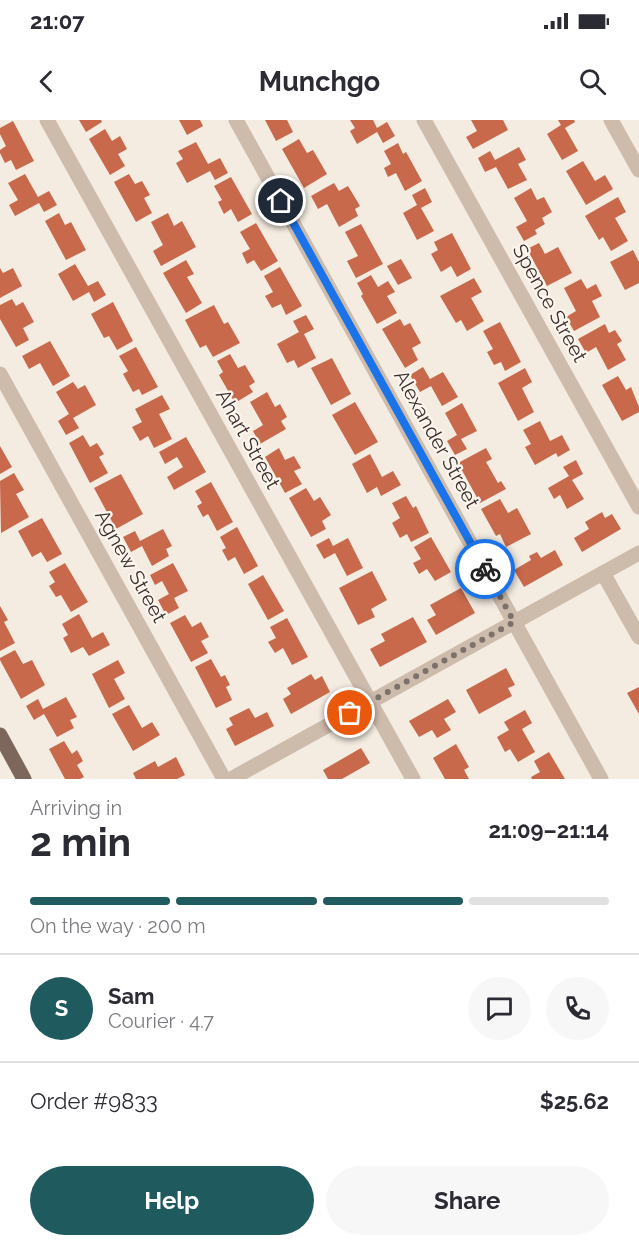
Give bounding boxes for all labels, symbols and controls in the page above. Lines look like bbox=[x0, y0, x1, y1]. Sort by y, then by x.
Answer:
text: 21:07 bbox=[30, 8, 85, 34]
icon: back bbox=[30, 65, 63, 98]
icon: search bbox=[576, 65, 609, 98]
text: Munchgo bbox=[259, 66, 380, 97]
pin bbox=[255, 175, 306, 226]
icon: home bbox=[264, 184, 297, 217]
street label: Spence Street bbox=[508, 240, 592, 366]
street label: Alexander Street bbox=[389, 366, 485, 512]
street label: Ahart Street bbox=[211, 385, 285, 493]
street label: Agnew Street bbox=[90, 506, 172, 627]
courier bbox=[455, 539, 515, 599]
icon: bike bbox=[469, 553, 502, 586]
pin bbox=[324, 687, 375, 738]
icon: bag bbox=[333, 696, 366, 729]
text: Arriving in bbox=[30, 796, 122, 820]
text: 21:09–21:14 bbox=[488, 817, 609, 843]
text: 2 min bbox=[30, 819, 131, 865]
text: On the way · 200 m bbox=[30, 914, 206, 938]
button: chat bbox=[468, 977, 531, 1040]
button: phone bbox=[546, 977, 609, 1040]
text: Sam bbox=[108, 983, 155, 1009]
text: S bbox=[55, 995, 68, 1021]
text: Courier · 4.7 bbox=[108, 1009, 214, 1033]
text: Order #9833 bbox=[30, 1088, 158, 1114]
text: $25.62 bbox=[540, 1088, 609, 1114]
button: Help bbox=[30, 1166, 314, 1235]
button: Share bbox=[326, 1166, 609, 1235]

